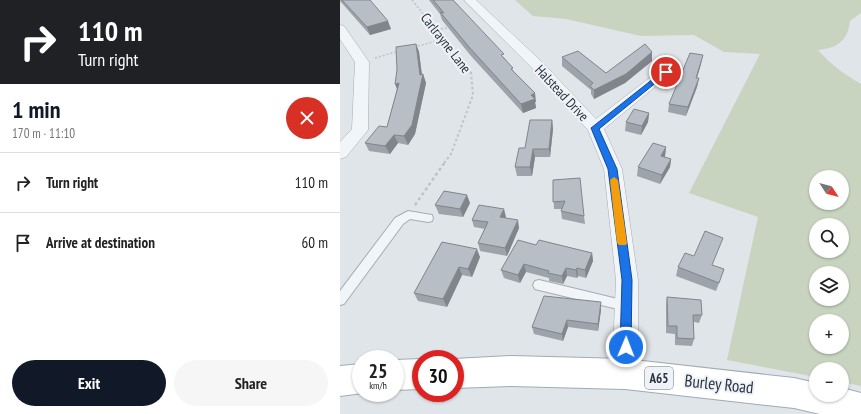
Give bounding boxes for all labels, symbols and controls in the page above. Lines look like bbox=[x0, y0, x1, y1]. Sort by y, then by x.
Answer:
street label: Carlrayne Lane bbox=[417, 9, 475, 77]
text: 110 m bbox=[78, 12, 142, 49]
icon: right bbox=[12, 16, 64, 68]
text: Turn right bbox=[78, 48, 138, 71]
pin bbox=[649, 55, 683, 89]
street label: Halstead Drive bbox=[531, 61, 593, 125]
icon: arrive bbox=[655, 61, 677, 83]
text: 1 min bbox=[12, 94, 60, 125]
button: close bbox=[286, 97, 328, 139]
text: 170 m · 11:10 bbox=[12, 125, 75, 142]
north arrow bbox=[809, 170, 849, 210]
map controls bbox=[809, 170, 849, 402]
icon: right bbox=[12, 172, 34, 194]
text: Turn right bbox=[46, 173, 98, 192]
text: 110 m bbox=[295, 173, 328, 192]
button: search bbox=[809, 218, 849, 258]
icon: arrive bbox=[12, 232, 34, 254]
text: Arrive at destination bbox=[46, 233, 155, 252]
text: 60 m bbox=[302, 233, 328, 252]
button: layers bbox=[809, 266, 849, 306]
button: + bbox=[809, 314, 849, 354]
position arrow bbox=[605, 326, 647, 368]
speed limit sign: 30 bbox=[412, 350, 464, 402]
text: 25 bbox=[368, 358, 388, 384]
button: Exit bbox=[12, 360, 166, 406]
button: Share bbox=[174, 360, 328, 406]
button: − bbox=[809, 362, 849, 402]
road number: A65 bbox=[645, 367, 673, 389]
street label: Burley Road bbox=[683, 369, 755, 399]
text: km/h bbox=[369, 379, 387, 392]

